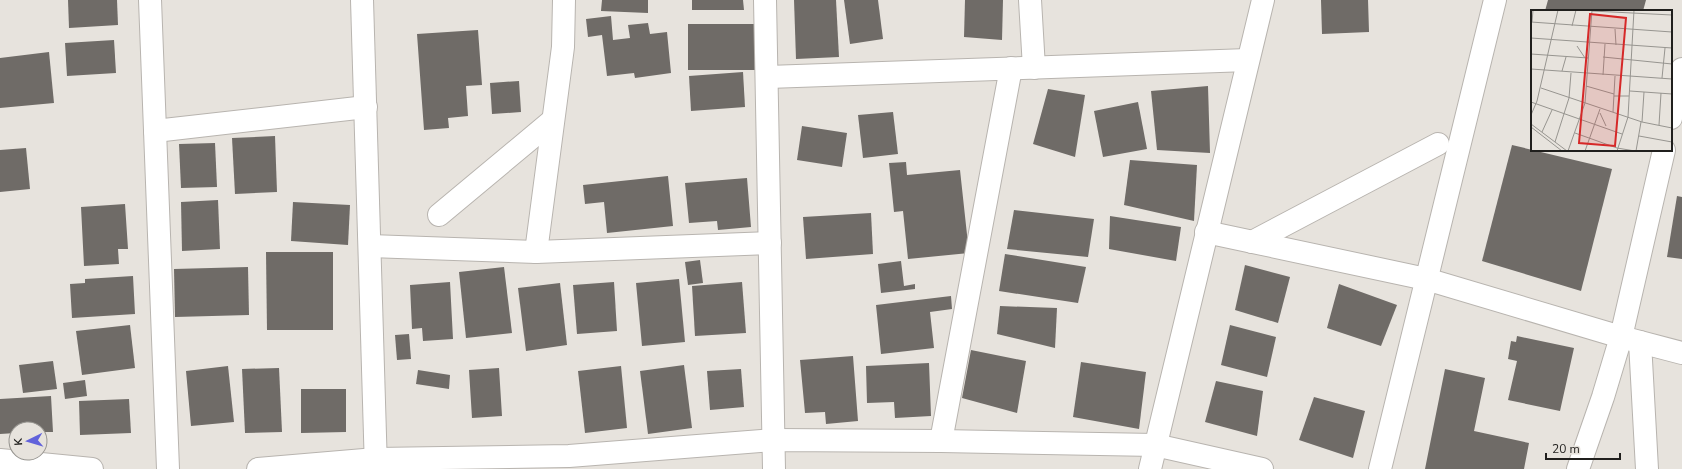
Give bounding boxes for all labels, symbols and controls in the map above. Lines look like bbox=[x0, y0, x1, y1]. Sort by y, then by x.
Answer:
inset map bbox=[1531, 10, 1672, 151]
north arrow bbox=[8, 421, 48, 461]
scale bar bbox=[1546, 435, 1620, 461]
text: K bbox=[11, 437, 26, 446]
text: 20 m bbox=[1552, 441, 1580, 457]

